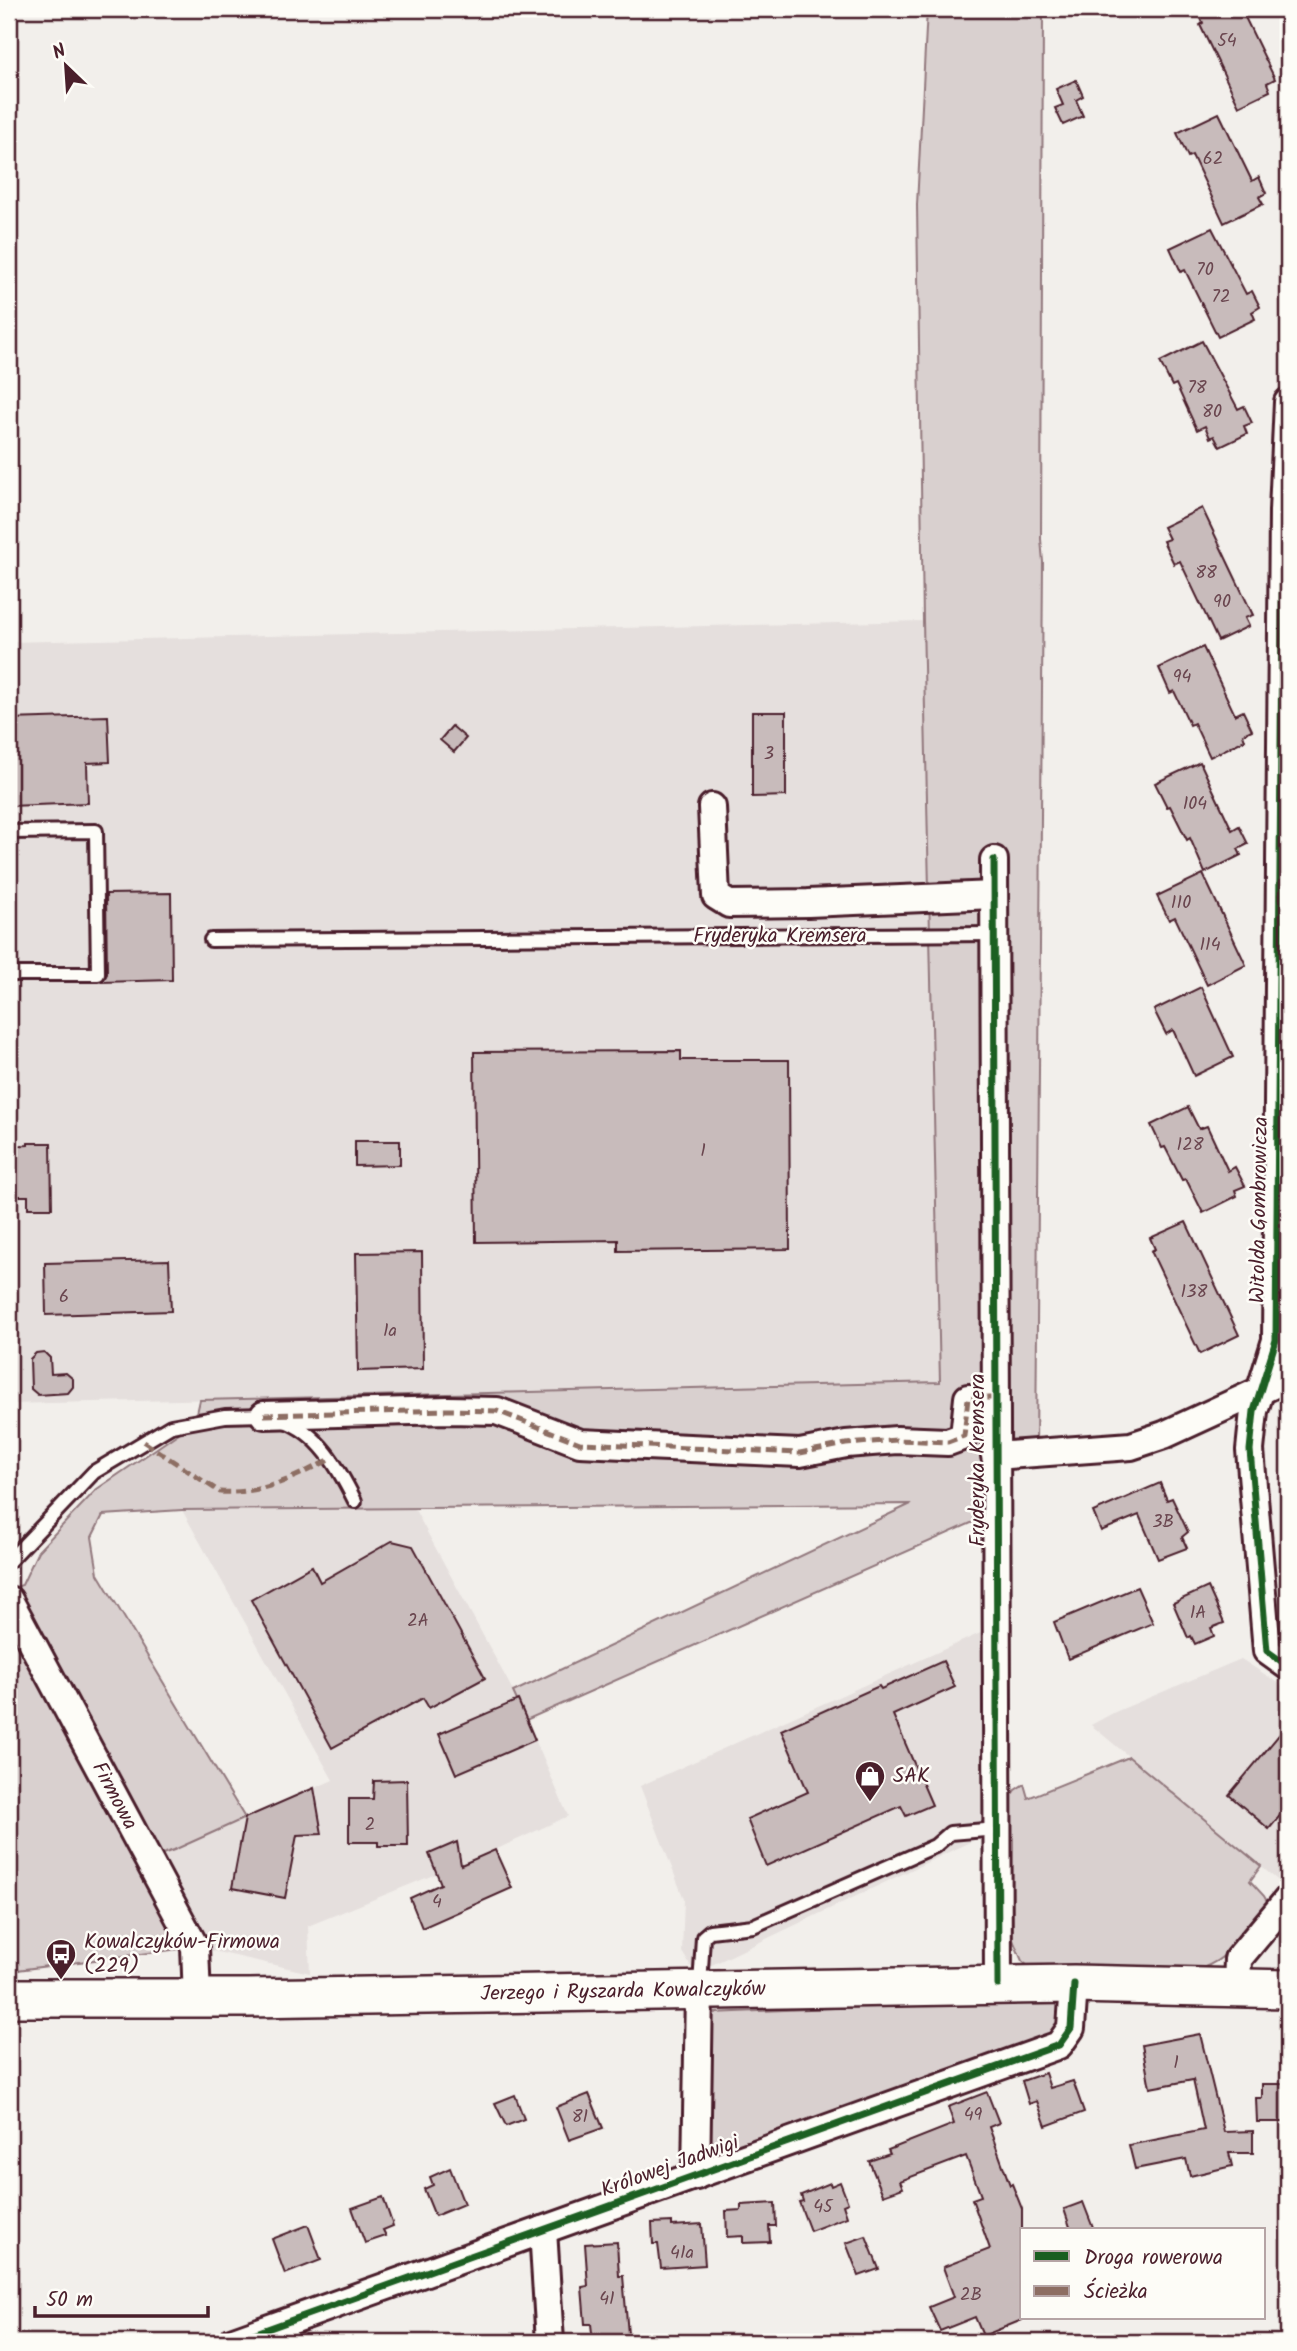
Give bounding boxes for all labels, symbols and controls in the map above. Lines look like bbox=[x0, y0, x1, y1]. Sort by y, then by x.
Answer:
house number: 54 bbox=[1217, 27, 1237, 56]
north arrow bbox=[32, 32, 102, 102]
text: N bbox=[48, 36, 71, 69]
house number: 62 bbox=[1203, 145, 1223, 174]
house number: 70 bbox=[1196, 256, 1214, 285]
house number: 72 bbox=[1212, 283, 1230, 312]
house number: 78 bbox=[1187, 374, 1207, 403]
house number: 80 bbox=[1202, 398, 1222, 427]
house number: 88 bbox=[1195, 559, 1217, 588]
house number: 90 bbox=[1213, 588, 1231, 617]
house number: 94 bbox=[1173, 663, 1191, 692]
house number: 3 bbox=[764, 740, 774, 769]
house number: 104 bbox=[1183, 790, 1207, 819]
house number: 110 bbox=[1171, 889, 1191, 918]
street label: Fryderyka Kremsera bbox=[693, 920, 867, 953]
house number: 114 bbox=[1199, 931, 1221, 960]
street label: Witolda Gombrowicza bbox=[1242, 1116, 1278, 1304]
house number: 128 bbox=[1177, 1131, 1204, 1160]
house number: 1 bbox=[700, 1137, 706, 1166]
house number: 138 bbox=[1181, 1278, 1208, 1307]
house number: 6 bbox=[59, 1283, 69, 1312]
house number: 1a bbox=[383, 1317, 397, 1346]
street label: Fryderyka Kremsera bbox=[962, 1373, 995, 1547]
house number: 3B bbox=[1152, 1508, 1174, 1537]
house number: 1A bbox=[1190, 1599, 1206, 1628]
house number: 2A bbox=[407, 1607, 429, 1636]
street label: Firmowa bbox=[82, 1756, 146, 1836]
shop icon: SAK bbox=[853, 1759, 887, 1803]
place label: SAK bbox=[893, 1760, 930, 1793]
house number: 2 bbox=[365, 1811, 375, 1840]
house number: 4 bbox=[432, 1888, 442, 1917]
place label: Kowalczyków-Firmowa (229) bbox=[84, 1926, 280, 1983]
bus stop icon: Kowalczyków-Firmowa (229) bbox=[44, 1937, 78, 1981]
street label: Jerzego i Ryszarda Kowalczyków bbox=[480, 1973, 767, 2011]
house number: 1 bbox=[1173, 2049, 1179, 2078]
house number: 49 bbox=[964, 2101, 983, 2130]
house number: 81 bbox=[572, 2103, 588, 2132]
street label: Królowej Jadwigi bbox=[596, 2126, 745, 2207]
house number: 45 bbox=[813, 2193, 834, 2222]
legend bbox=[1020, 2228, 1266, 2320]
house number: 41a bbox=[670, 2239, 694, 2268]
text: Droga rowerowa bbox=[1084, 2242, 1223, 2275]
scale bar bbox=[35, 2274, 208, 2318]
text: Ścieżka bbox=[1084, 2276, 1148, 2309]
house number: 2B bbox=[960, 2281, 982, 2310]
text: 50 m bbox=[46, 2284, 93, 2317]
house number: 41 bbox=[599, 2285, 615, 2314]

